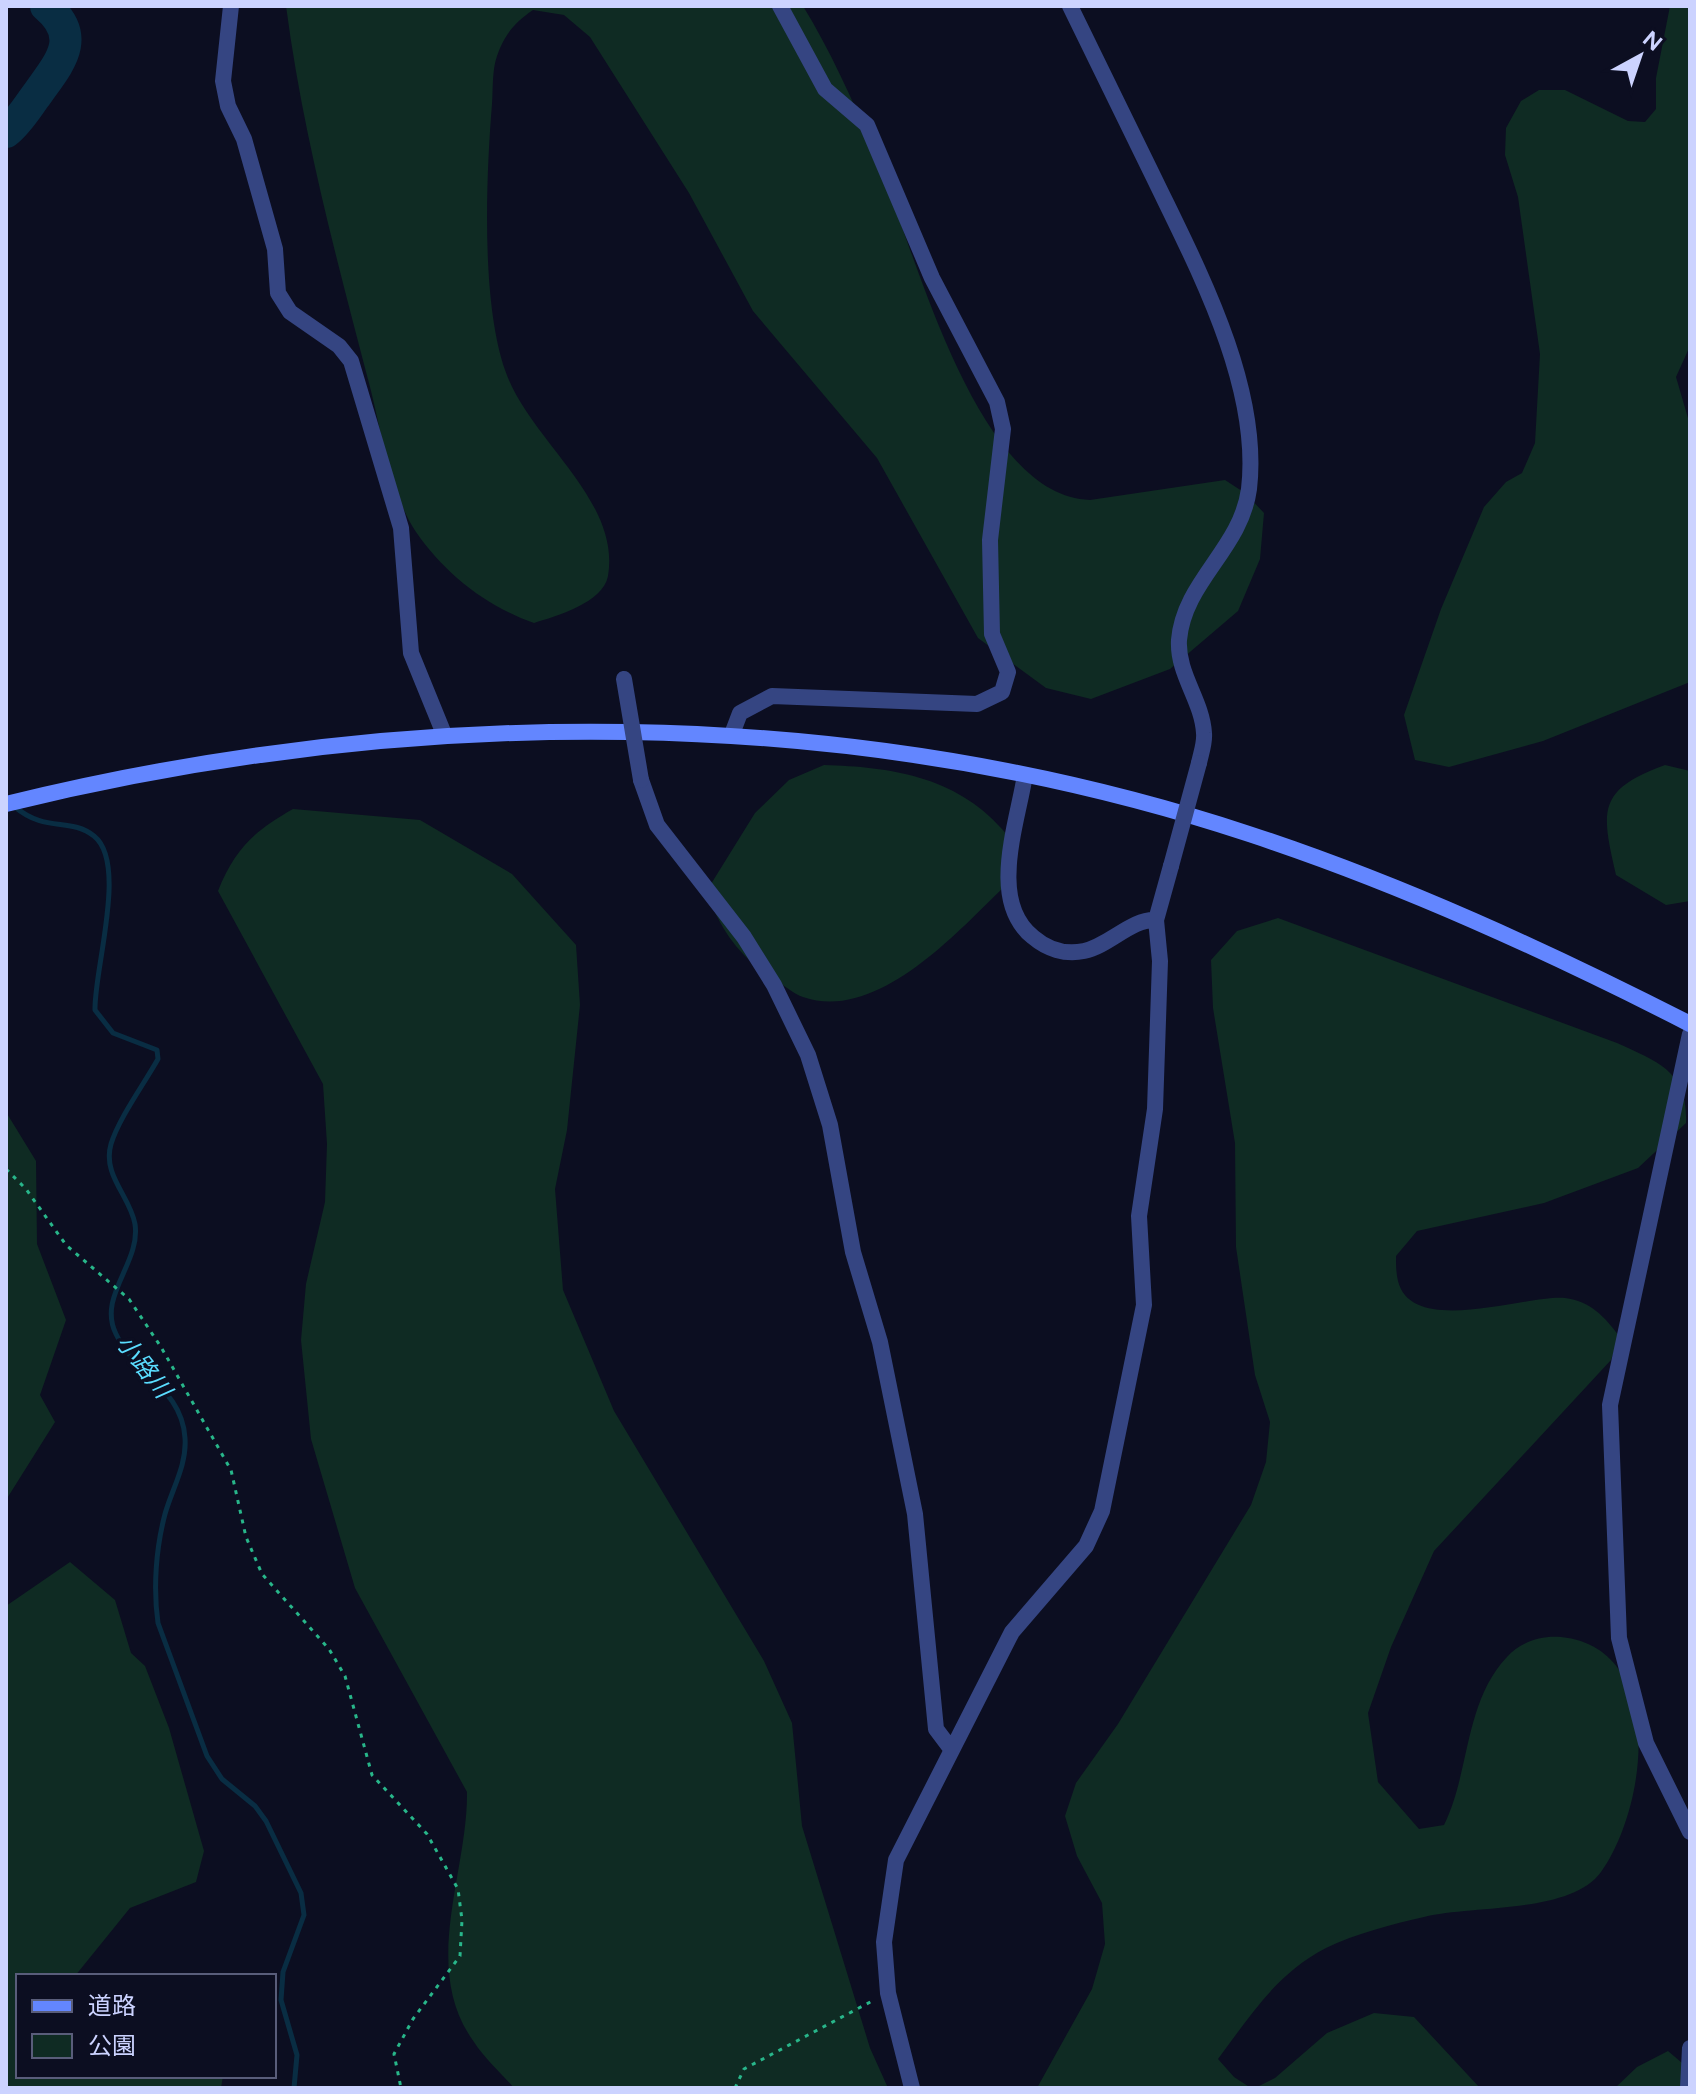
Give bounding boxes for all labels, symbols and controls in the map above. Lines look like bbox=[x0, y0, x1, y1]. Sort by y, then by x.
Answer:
north arrow bbox=[1600, 16, 1680, 96]
text: N bbox=[1637, 25, 1668, 57]
water label: 小路川 bbox=[110, 1329, 179, 1406]
legend bbox=[16, 1974, 276, 2078]
text: 道路 bbox=[88, 1991, 136, 2020]
text: 公園 bbox=[88, 2031, 136, 2060]

